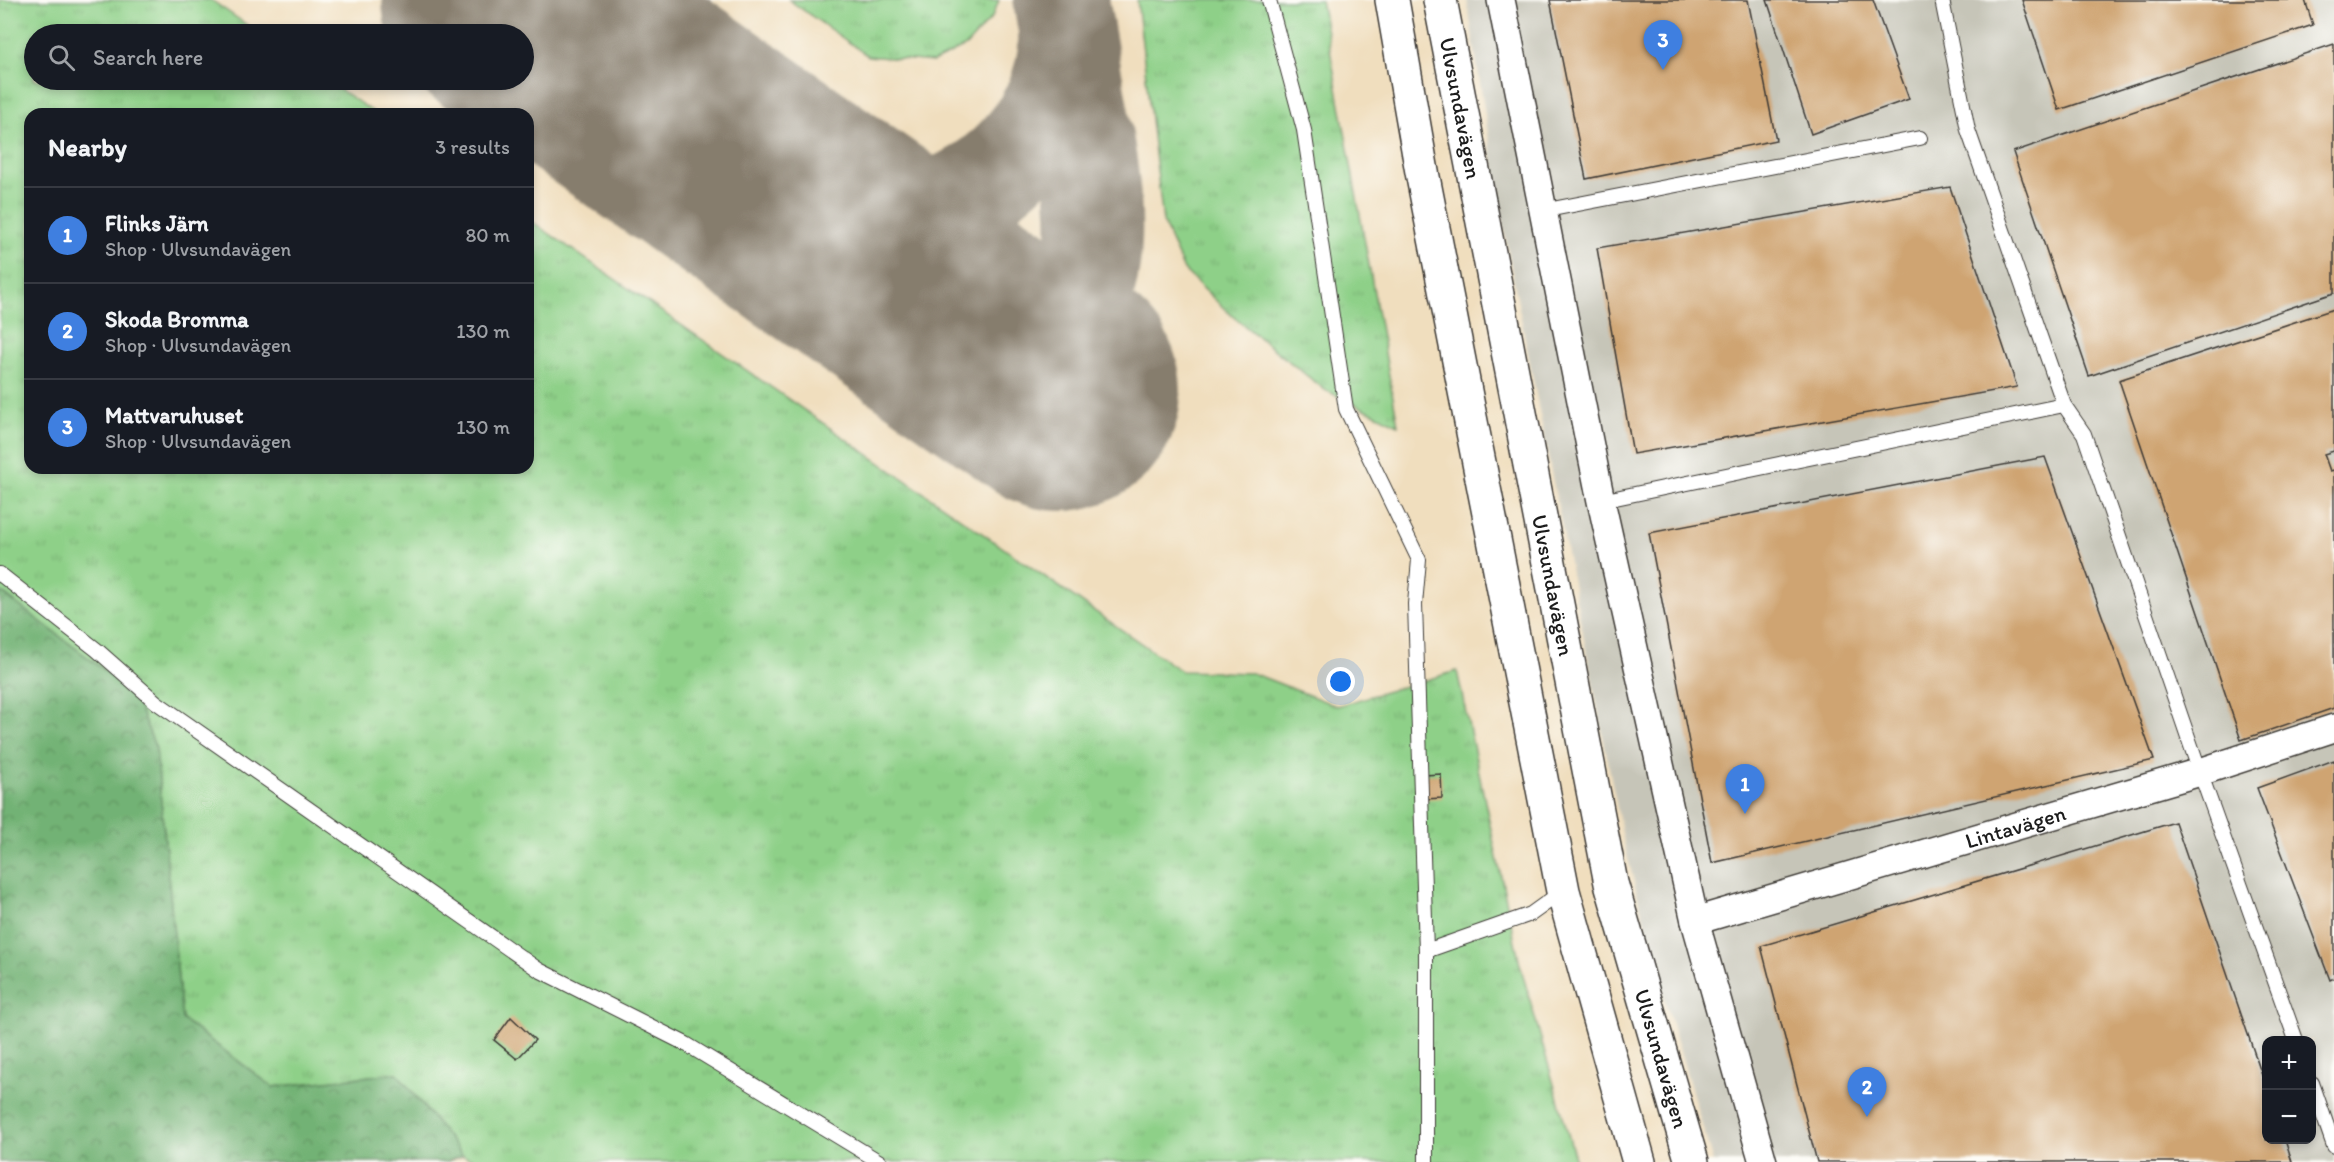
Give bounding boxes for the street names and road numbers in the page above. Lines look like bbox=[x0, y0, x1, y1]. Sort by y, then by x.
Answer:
street label: Ulvsundavägen bbox=[1434, 35, 1488, 181]
street label: Ulvsundavägen bbox=[1526, 512, 1580, 658]
street label: Lintavägen bbox=[1962, 799, 2069, 854]
street label: Ulvsundavägen bbox=[1629, 986, 1695, 1131]

